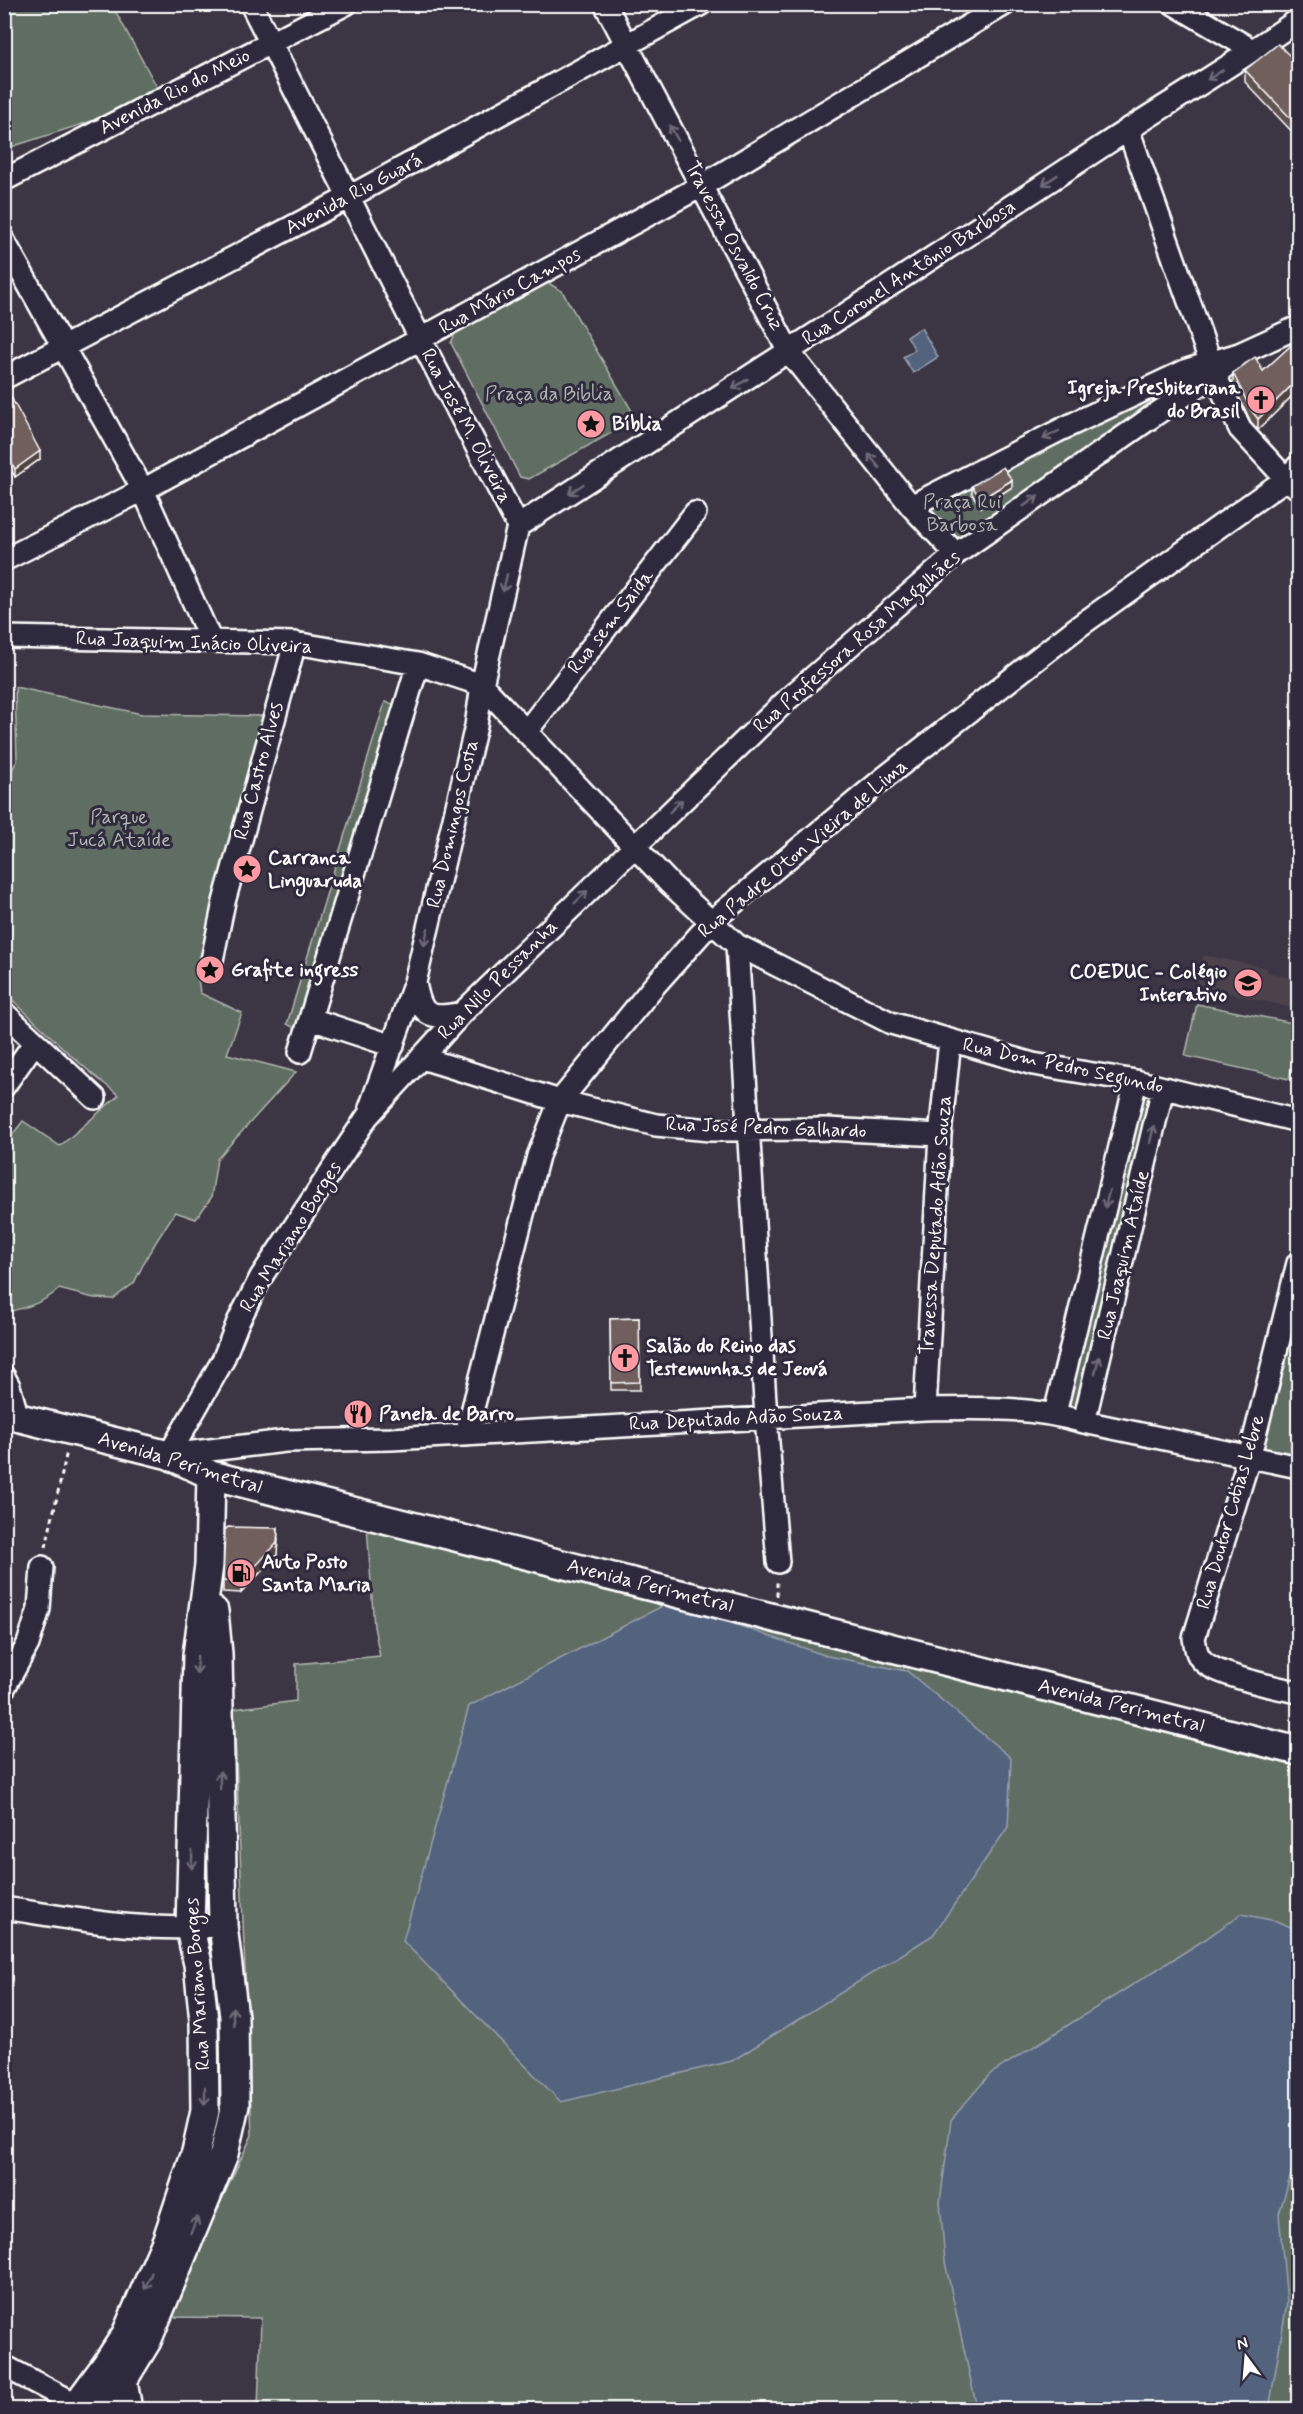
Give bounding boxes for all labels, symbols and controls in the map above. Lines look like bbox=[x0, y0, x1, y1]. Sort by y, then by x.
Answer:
street label: Avenida Rio do Meio bbox=[95, 42, 255, 142]
one-way arrow bbox=[1207, 70, 1224, 82]
one-way arrow bbox=[668, 125, 680, 142]
street label: Avenida Rio Guará bbox=[281, 146, 427, 242]
street label: Travessa Osvaldo Cruz bbox=[678, 157, 790, 335]
one-way arrow bbox=[1042, 174, 1059, 187]
street label: Rua Coronel Antônio Barbosa bbox=[797, 194, 1021, 352]
street label: Rua Mário Campos bbox=[434, 241, 586, 341]
street label: Rua José M. Oliveira bbox=[414, 344, 518, 508]
place label: Igreja Presbiteriana do Brasil bbox=[1067, 375, 1241, 425]
one-way arrow bbox=[732, 378, 749, 390]
park label: Praça da Biblia bbox=[485, 381, 613, 408]
church icon: Igreja Presbiteriana do Brasil bbox=[1245, 384, 1277, 416]
place icon: Bíblia bbox=[575, 408, 607, 440]
place label: Bíblia bbox=[612, 411, 662, 438]
one-way arrow bbox=[1043, 429, 1060, 441]
one-way arrow bbox=[868, 453, 881, 469]
one-way arrow bbox=[568, 483, 585, 495]
park label: Praça Rui Barbosa bbox=[923, 489, 1001, 539]
one-way arrow bbox=[1022, 495, 1038, 507]
street label: Rua Professora Rosa Magalhães bbox=[747, 544, 968, 741]
street label: Rua sem Saida bbox=[562, 563, 661, 680]
one-way arrow bbox=[499, 573, 511, 592]
street label: Rua Joaquim Inácio Oliveira bbox=[75, 625, 313, 661]
street label: Rua Castro Alves bbox=[228, 699, 290, 843]
street label: Rua Domingos Costa bbox=[420, 737, 486, 911]
street label: Rua Padre Oton Vieira de Lima bbox=[692, 753, 914, 945]
one-way arrow bbox=[669, 798, 684, 813]
park label: Parque Jucá Ataíde bbox=[67, 804, 171, 854]
place label: Carranca Linguaruda bbox=[268, 845, 362, 897]
place icon: Carranca Linguaruda bbox=[231, 853, 263, 885]
one-way arrow bbox=[574, 890, 589, 905]
street label: Rua Nilo Pessanha bbox=[432, 914, 564, 1046]
one-way arrow bbox=[419, 927, 431, 946]
place icon: Grafite ingress bbox=[194, 954, 226, 986]
place label: Grafite ingress bbox=[231, 957, 359, 986]
place label: COEDUC - Colégio Interativo bbox=[1069, 959, 1227, 1009]
school or university icon: COEDUC - Colégio Interativo bbox=[1232, 967, 1264, 999]
street label: Rua Dom Pedro Segundo bbox=[960, 1032, 1166, 1102]
street label: Travessa Deputado Adão Souza bbox=[913, 1094, 959, 1356]
street label: Rua José Pedro Galhardo bbox=[665, 1111, 867, 1145]
one-way arrow bbox=[1147, 1125, 1159, 1144]
street label: Rua Mariano Borges bbox=[234, 1156, 349, 1318]
street label: Rua Joaquim Ataíde bbox=[1091, 1167, 1157, 1342]
one-way arrow bbox=[1101, 1189, 1113, 1208]
place label: Salão do Reino das Testemunhas de Jeová bbox=[646, 1333, 828, 1383]
church icon: Salão do Reino das Testemunhas de Jeová bbox=[609, 1342, 641, 1374]
one-way arrow bbox=[1092, 1355, 1104, 1374]
restaurant icon: Panela de Barro bbox=[342, 1398, 374, 1430]
street label: Rua Deputado Adão Souza bbox=[628, 1400, 844, 1438]
place label: Panela de Barro bbox=[379, 1401, 514, 1428]
street label: Rua Doutor Cotias Lebre bbox=[1190, 1411, 1272, 1613]
street label: Avenida Perimetral bbox=[95, 1425, 265, 1501]
place label: Auto Posto Santa Maria bbox=[262, 1549, 371, 1599]
street label: Avenida Perimetral bbox=[564, 1552, 736, 1620]
fuel station icon: Auto Posto Santa Maria bbox=[225, 1557, 257, 1589]
one-way arrow bbox=[191, 1654, 203, 1674]
street label: Avenida Perimetral bbox=[1035, 1672, 1207, 1740]
one-way arrow bbox=[215, 1771, 226, 1791]
one-way arrow bbox=[186, 1849, 198, 1869]
street label: Rua Mariano Borges bbox=[178, 1896, 219, 2071]
one-way arrow bbox=[228, 2007, 239, 2027]
one-way arrow bbox=[199, 2085, 211, 2105]
one-way arrow bbox=[189, 2217, 200, 2235]
one-way arrow bbox=[142, 2272, 153, 2290]
north arrow bbox=[1216, 2327, 1276, 2387]
text: N bbox=[1234, 2332, 1250, 2356]

